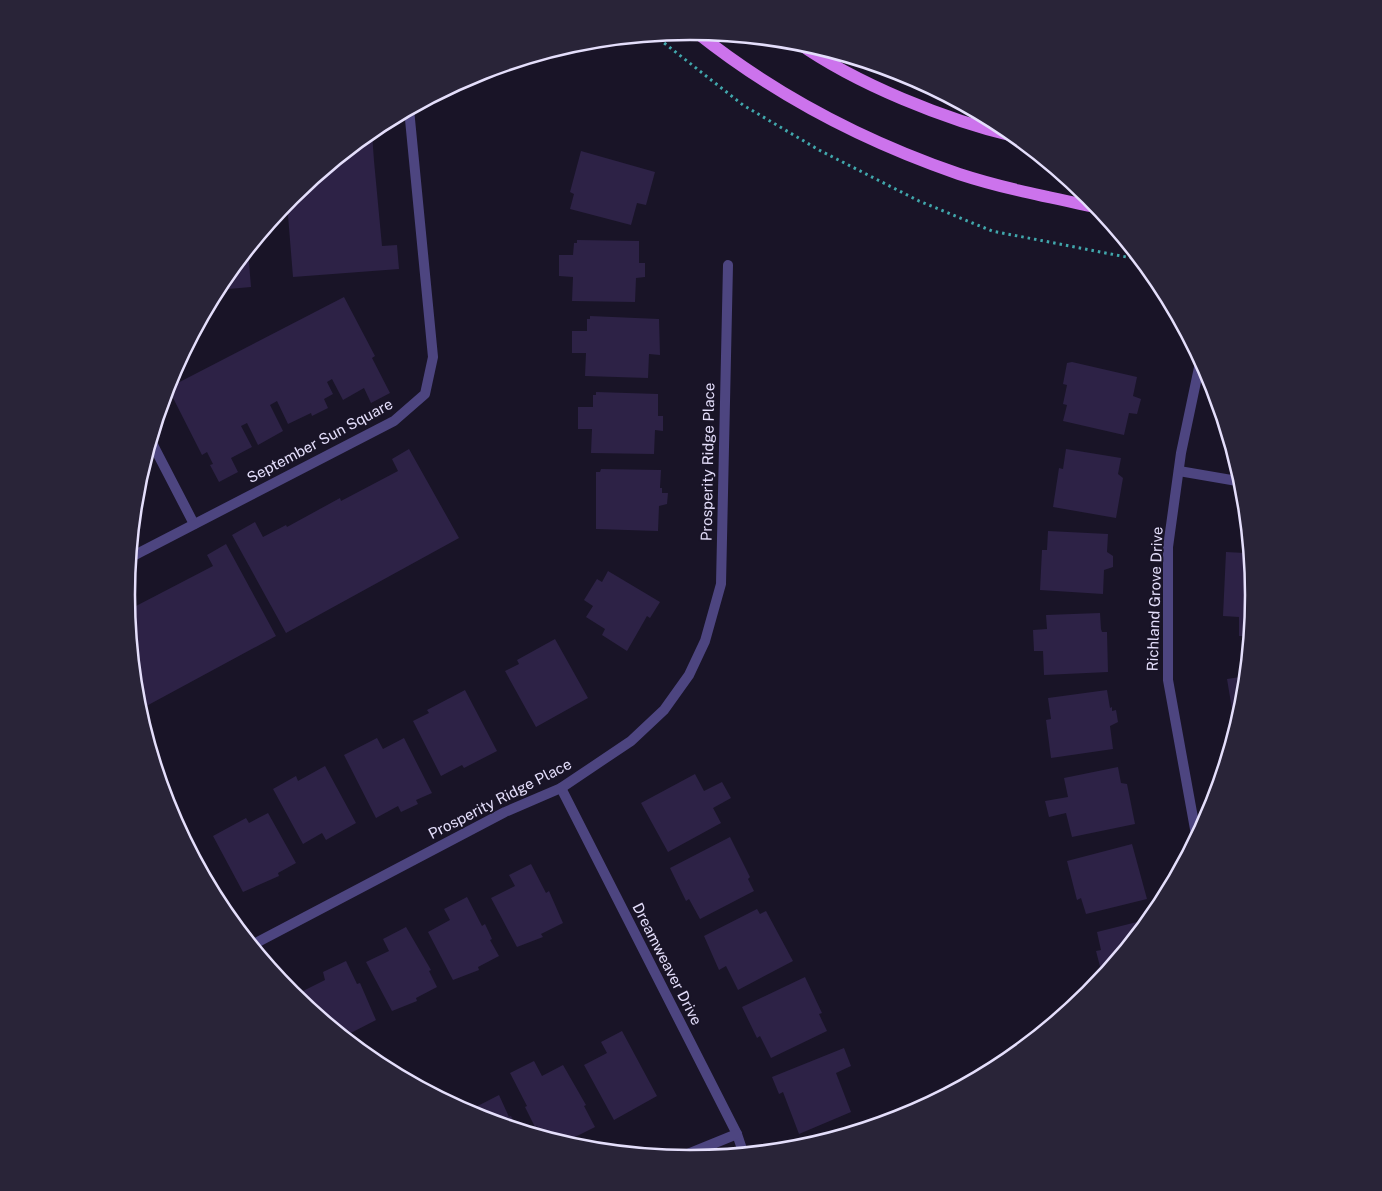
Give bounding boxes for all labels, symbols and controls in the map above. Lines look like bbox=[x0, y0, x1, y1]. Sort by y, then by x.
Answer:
street label: Prosperity Ridge Place bbox=[698, 383, 717, 541]
street label: September Sun Square bbox=[244, 395, 396, 486]
street label: Richland Grove Drive bbox=[1143, 526, 1166, 672]
street label: Prosperity Ridge Place bbox=[425, 755, 574, 842]
street label: Dreamweaver Drive bbox=[629, 900, 706, 1028]

